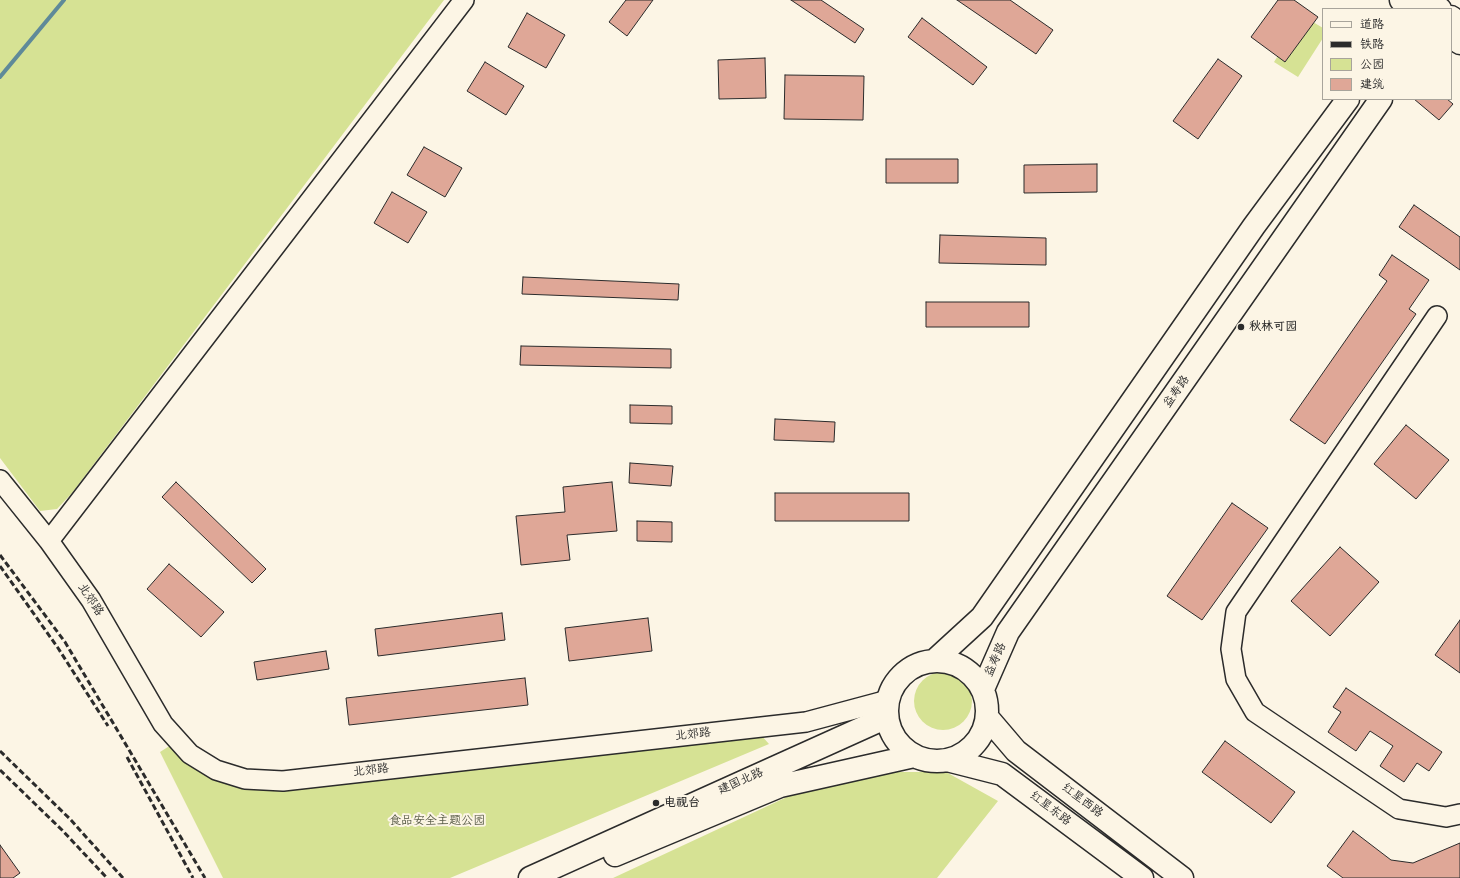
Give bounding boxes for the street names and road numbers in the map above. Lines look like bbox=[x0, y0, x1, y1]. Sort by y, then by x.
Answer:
street label: 益寿路 bbox=[1161, 373, 1193, 411]
street label: 北郊路 bbox=[74, 581, 106, 619]
street label: 益寿路 bbox=[982, 641, 1010, 679]
street label: 北郊路 bbox=[674, 726, 712, 744]
street label: 北郊路 bbox=[352, 762, 390, 780]
street label: 建国北路 bbox=[716, 766, 766, 798]
street label: 红星西路 bbox=[1058, 781, 1106, 821]
street label: 红星东路 bbox=[1026, 789, 1074, 829]

